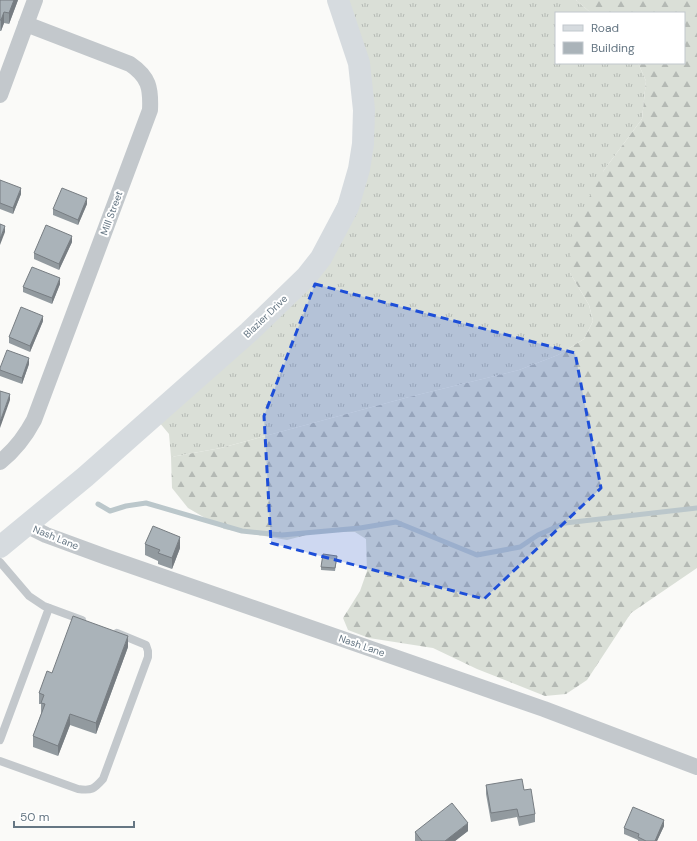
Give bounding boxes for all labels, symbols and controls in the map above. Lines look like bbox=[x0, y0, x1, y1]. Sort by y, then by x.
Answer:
legend bbox=[555, 12, 685, 64]
text: Road bbox=[591, 20, 619, 36]
text: Building bbox=[591, 40, 635, 56]
street label: Mill Street bbox=[97, 189, 126, 237]
street label: Blazier Drive bbox=[241, 292, 290, 341]
street label: Nash Lane bbox=[31, 522, 81, 553]
street label: Nash Lane bbox=[337, 632, 387, 660]
scale bar bbox=[14, 803, 134, 829]
text: 50 m bbox=[20, 809, 49, 825]

